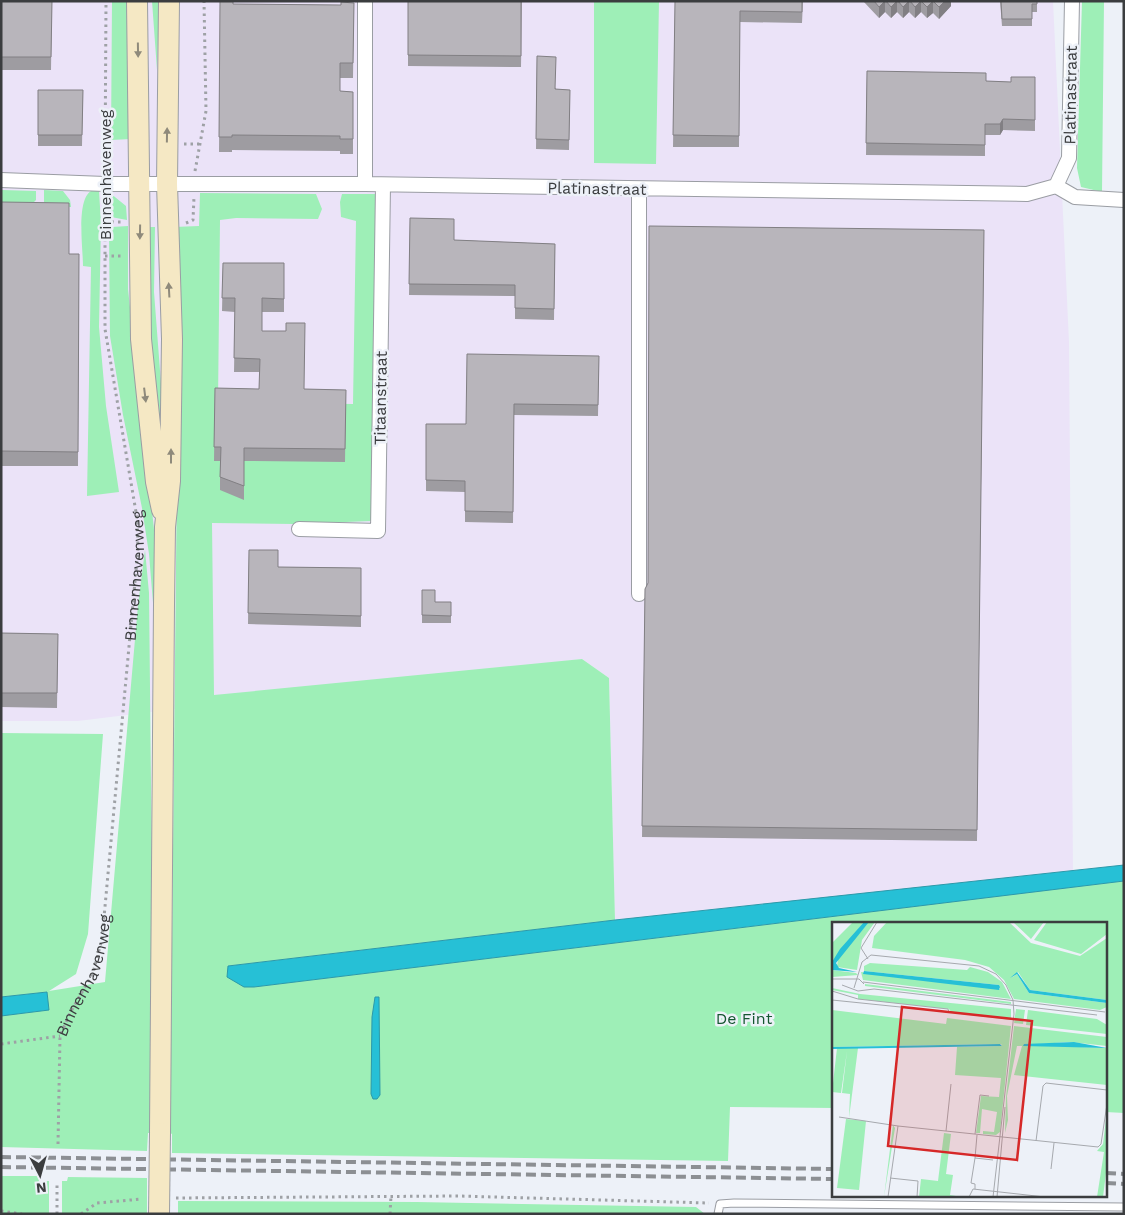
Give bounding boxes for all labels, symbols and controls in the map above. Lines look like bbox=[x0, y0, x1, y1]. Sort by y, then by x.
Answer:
one-way arrow bbox=[134, 42, 142, 58]
street label: Platinastraat bbox=[1060, 45, 1081, 145]
street label: Binnenhavenweg bbox=[96, 109, 115, 240]
one-way arrow bbox=[163, 127, 171, 143]
street label: Platinastraat bbox=[547, 178, 647, 199]
one-way arrow bbox=[136, 225, 144, 241]
one-way arrow bbox=[164, 282, 172, 298]
street label: Titaanstraat bbox=[370, 350, 391, 445]
one-way arrow bbox=[141, 387, 149, 403]
one-way arrow bbox=[167, 448, 175, 464]
street label: Binnenhavenweg bbox=[121, 509, 148, 642]
street label: Binnenhavenweg bbox=[52, 913, 114, 1039]
inset map bbox=[832, 922, 1108, 1198]
park label: De Fint bbox=[716, 1009, 773, 1028]
north arrow bbox=[15, 1150, 65, 1200]
text: N bbox=[35, 1179, 47, 1196]

